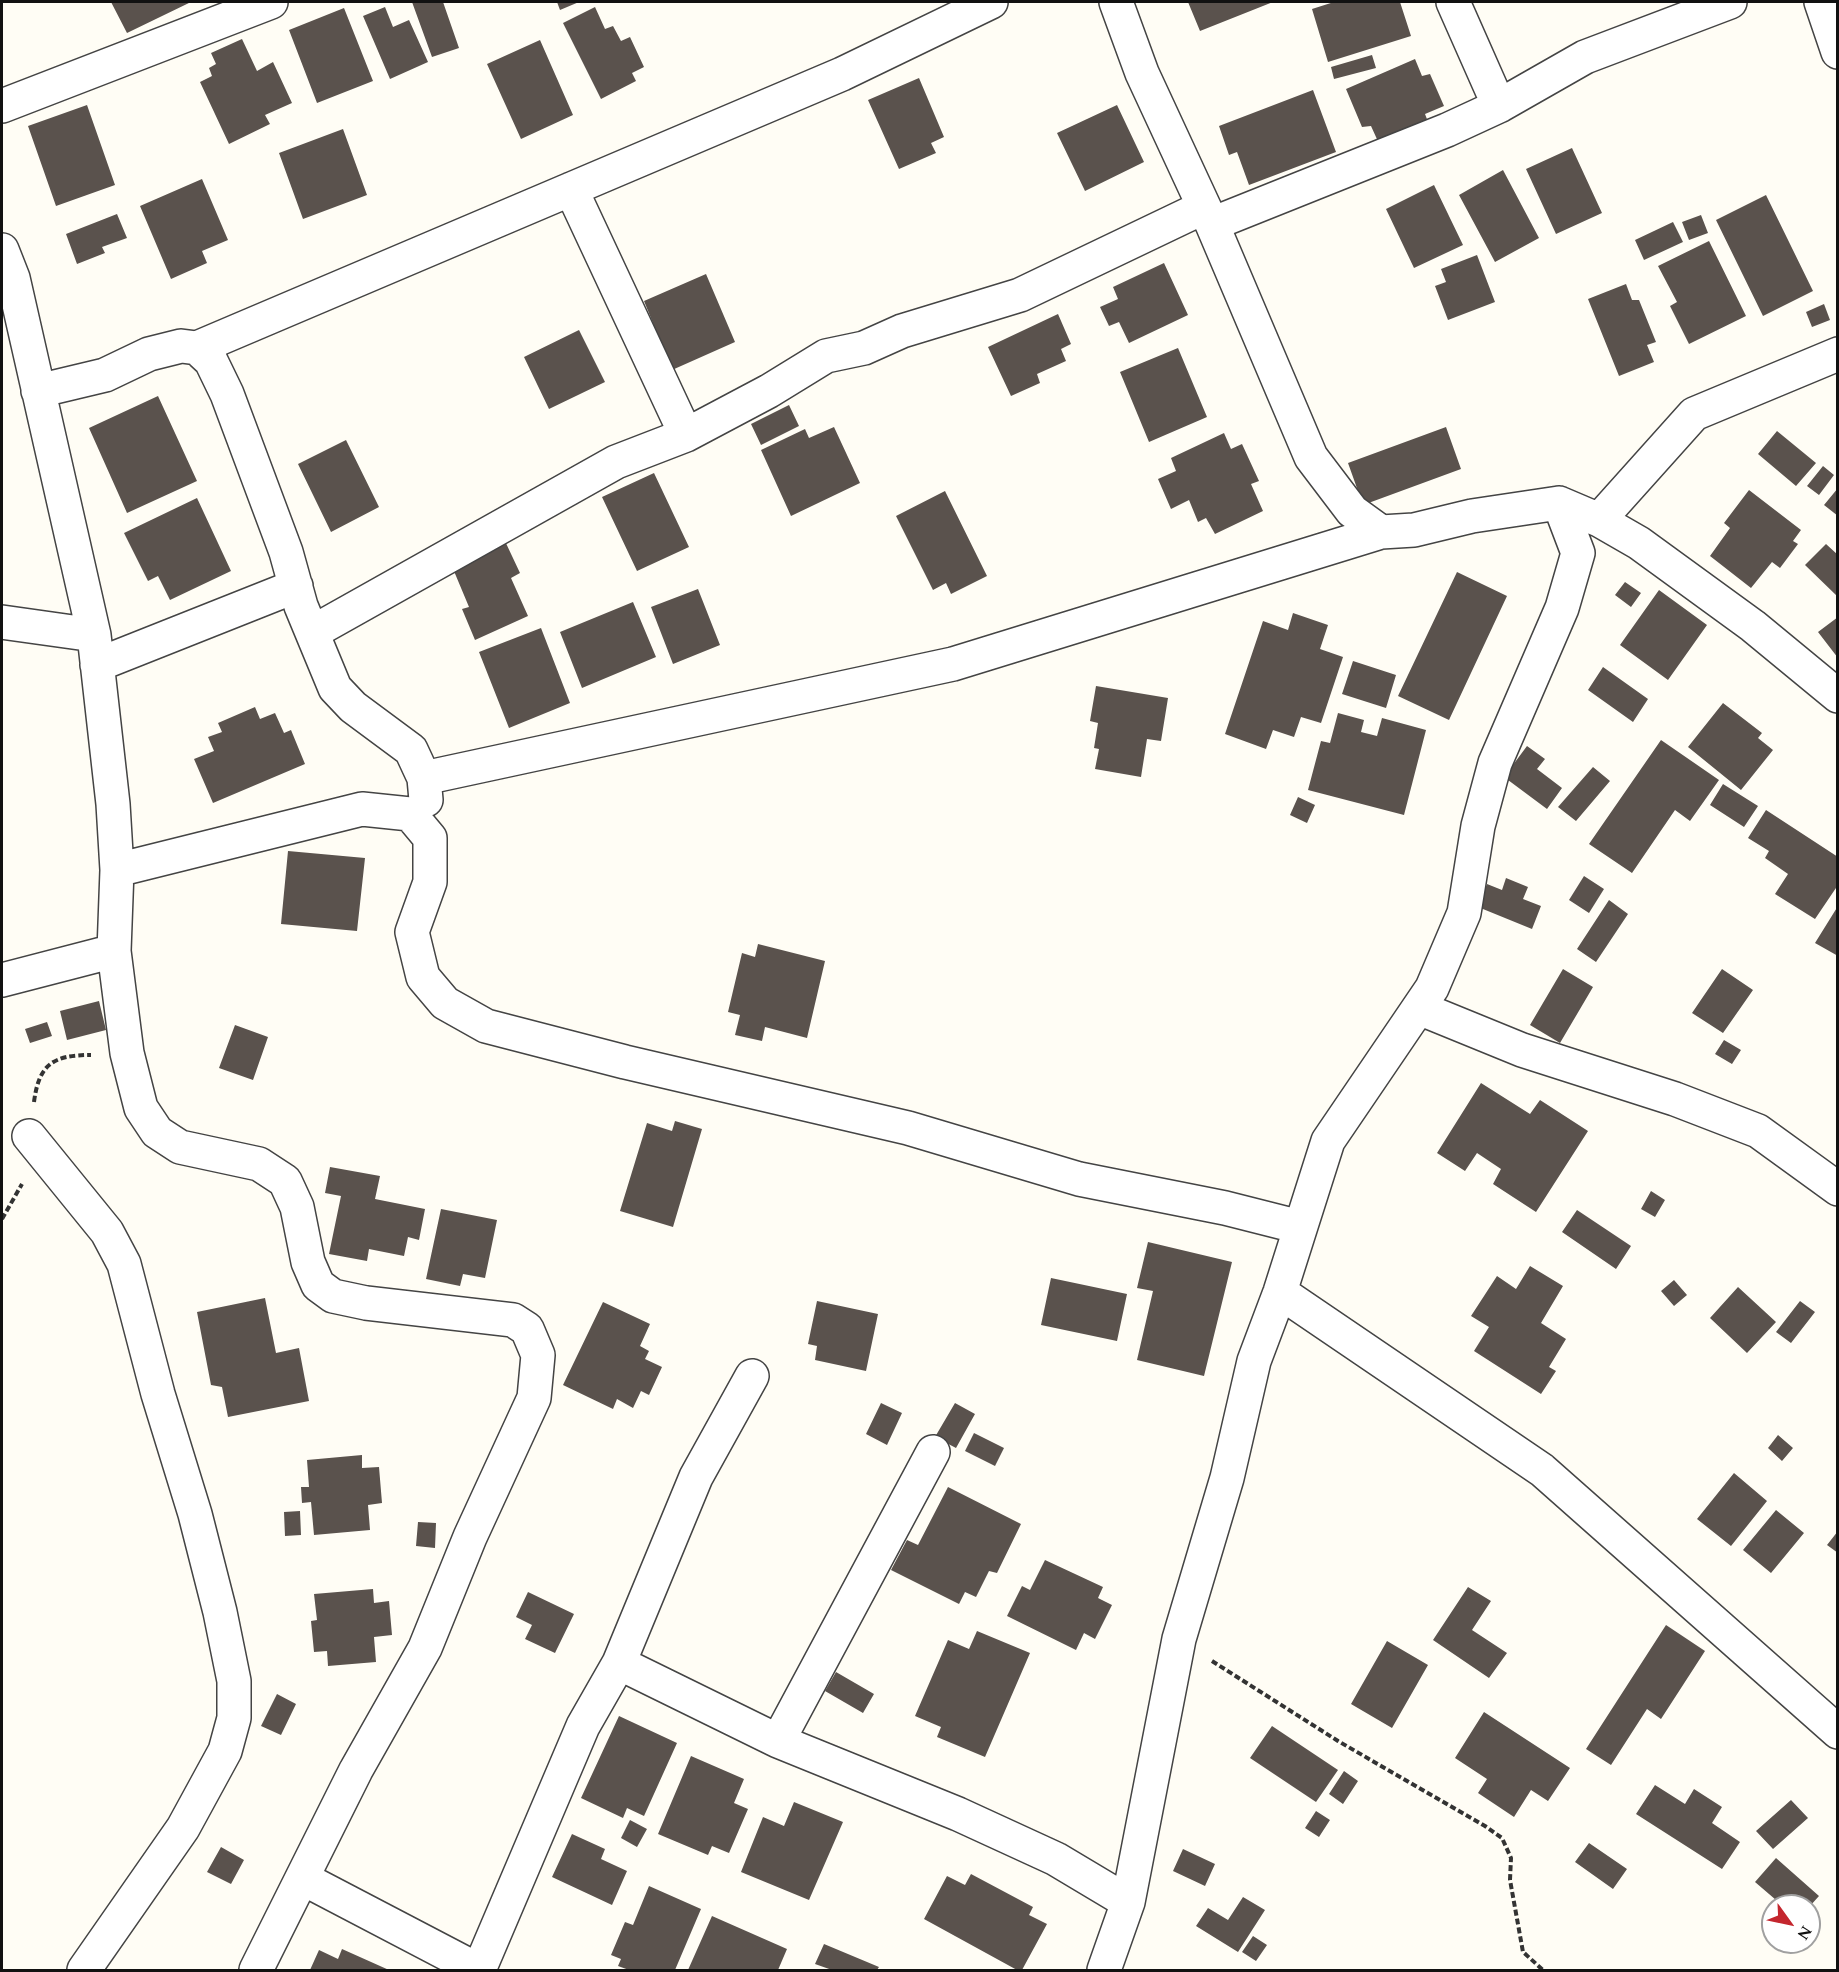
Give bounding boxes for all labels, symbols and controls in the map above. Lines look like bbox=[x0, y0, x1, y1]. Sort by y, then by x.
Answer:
north arrow bbox=[1761, 1894, 1821, 1954]
text: N bbox=[1791, 1921, 1818, 1945]

